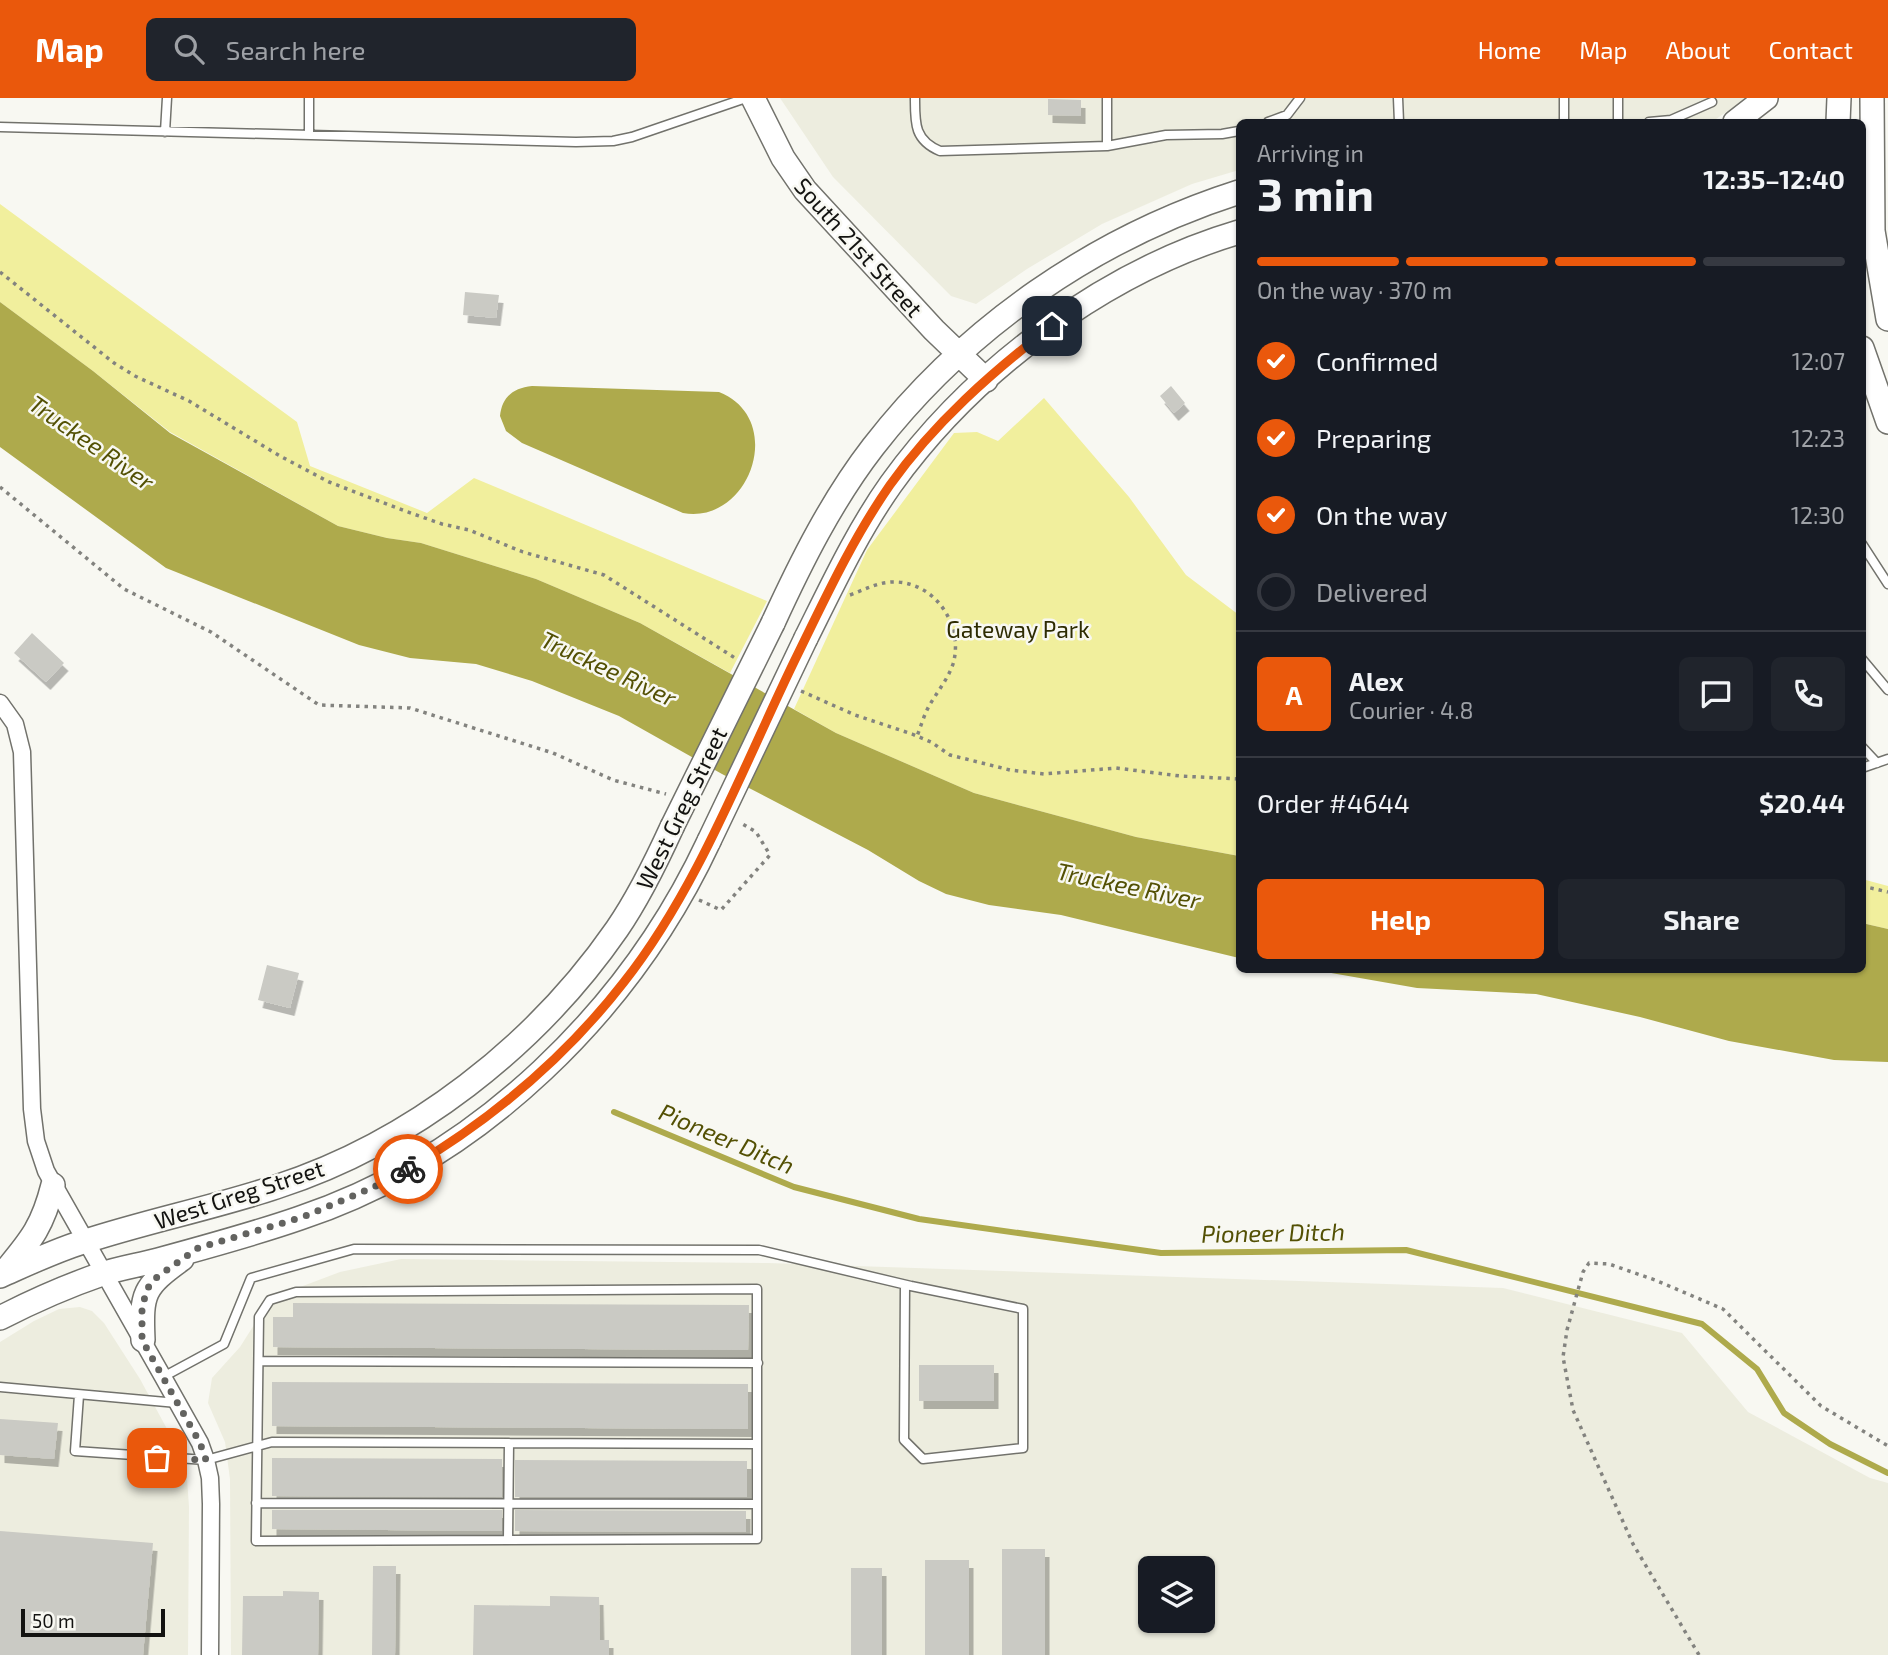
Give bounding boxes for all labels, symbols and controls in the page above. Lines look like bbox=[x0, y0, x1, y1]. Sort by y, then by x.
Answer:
search box bbox=[146, 18, 636, 81]
text: Map bbox=[35, 29, 104, 69]
icon: search bbox=[170, 30, 208, 68]
text: Search here bbox=[226, 34, 365, 65]
text: Home bbox=[1478, 35, 1541, 64]
text: Map bbox=[1579, 35, 1627, 64]
text: About bbox=[1665, 35, 1731, 64]
text: Contact bbox=[1769, 35, 1853, 64]
text: Arriving in bbox=[1257, 139, 1364, 167]
text: 12:35–12:40 bbox=[1703, 163, 1845, 194]
text: 3 min bbox=[1257, 165, 1374, 220]
street label: South 21st Street bbox=[789, 172, 929, 323]
text: On the way · 370 m bbox=[1257, 276, 1452, 304]
pin bbox=[1022, 296, 1082, 356]
icon: home bbox=[1033, 307, 1071, 345]
icon: check bbox=[1257, 342, 1295, 380]
text: Confirmed bbox=[1316, 345, 1439, 376]
text: 12:07 bbox=[1792, 347, 1845, 375]
water label: Truckee River bbox=[24, 388, 161, 496]
icon: check bbox=[1257, 419, 1295, 457]
text: Preparing bbox=[1316, 422, 1431, 453]
text: 12:23 bbox=[1792, 424, 1845, 452]
icon: check bbox=[1257, 496, 1295, 534]
text: On the way bbox=[1316, 499, 1447, 530]
text: 12:30 bbox=[1791, 501, 1845, 529]
text: Delivered bbox=[1316, 576, 1428, 607]
park label: Gateway Park bbox=[946, 615, 1090, 643]
water label: Truckee River bbox=[537, 624, 682, 712]
button: chat bbox=[1679, 657, 1753, 731]
button: phone bbox=[1771, 657, 1845, 731]
text: Alex bbox=[1349, 665, 1404, 696]
text: A bbox=[1286, 679, 1302, 710]
text: Courier · 4.8 bbox=[1349, 696, 1473, 724]
street label: West Greg Street bbox=[630, 722, 732, 894]
text: Order #4644 bbox=[1257, 787, 1410, 818]
text: $20.44 bbox=[1759, 787, 1845, 818]
water label: Truckee River bbox=[1055, 856, 1204, 914]
button: Help bbox=[1257, 879, 1544, 959]
button: Share bbox=[1558, 879, 1845, 959]
water label: Pioneer Ditch bbox=[655, 1097, 799, 1179]
courier bbox=[373, 1134, 443, 1204]
icon: bike bbox=[389, 1150, 427, 1188]
street label: West Greg Street bbox=[151, 1153, 328, 1235]
water label: Pioneer Ditch bbox=[1201, 1216, 1345, 1248]
pin bbox=[127, 1428, 187, 1488]
icon: bag bbox=[138, 1439, 176, 1477]
map controls bbox=[1138, 1556, 1215, 1633]
button: layers bbox=[1138, 1556, 1215, 1633]
scale bar bbox=[21, 1606, 164, 1638]
text: 50 m bbox=[32, 1609, 75, 1632]

